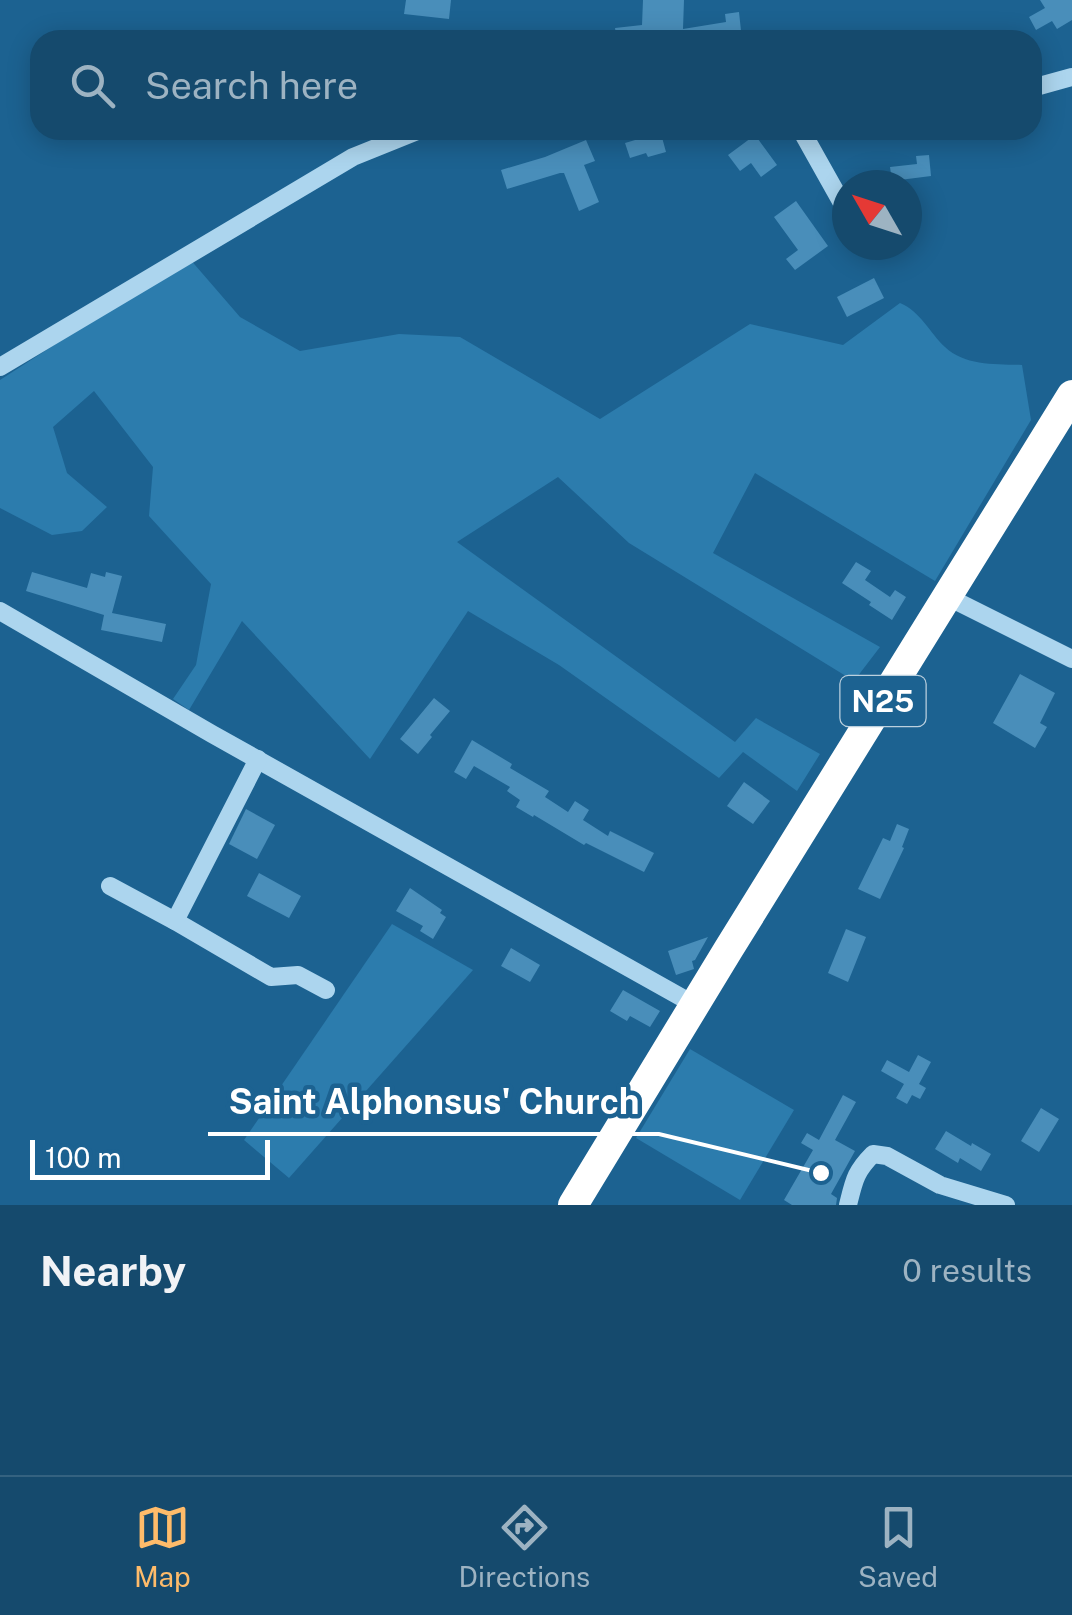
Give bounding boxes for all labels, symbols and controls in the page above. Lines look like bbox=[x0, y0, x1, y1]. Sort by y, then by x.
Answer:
search box bbox=[30, 30, 1042, 140]
icon: search bbox=[65, 58, 120, 113]
text: Search here bbox=[145, 63, 358, 108]
north arrow bbox=[832, 170, 922, 260]
road number: N25 bbox=[840, 676, 926, 726]
callout: Saint Alphonsus' Church bbox=[208, 1069, 659, 1134]
text: Saint Alphonsus' Church bbox=[229, 1081, 639, 1122]
scale bar bbox=[30, 1135, 270, 1180]
text: 100 m bbox=[45, 1141, 122, 1174]
text: Nearby bbox=[40, 1246, 186, 1295]
text: 0 results bbox=[902, 1252, 1032, 1289]
tab: Map bbox=[134, 1500, 191, 1593]
tab: Directions bbox=[459, 1500, 590, 1593]
tab: Saved bbox=[858, 1500, 938, 1593]

